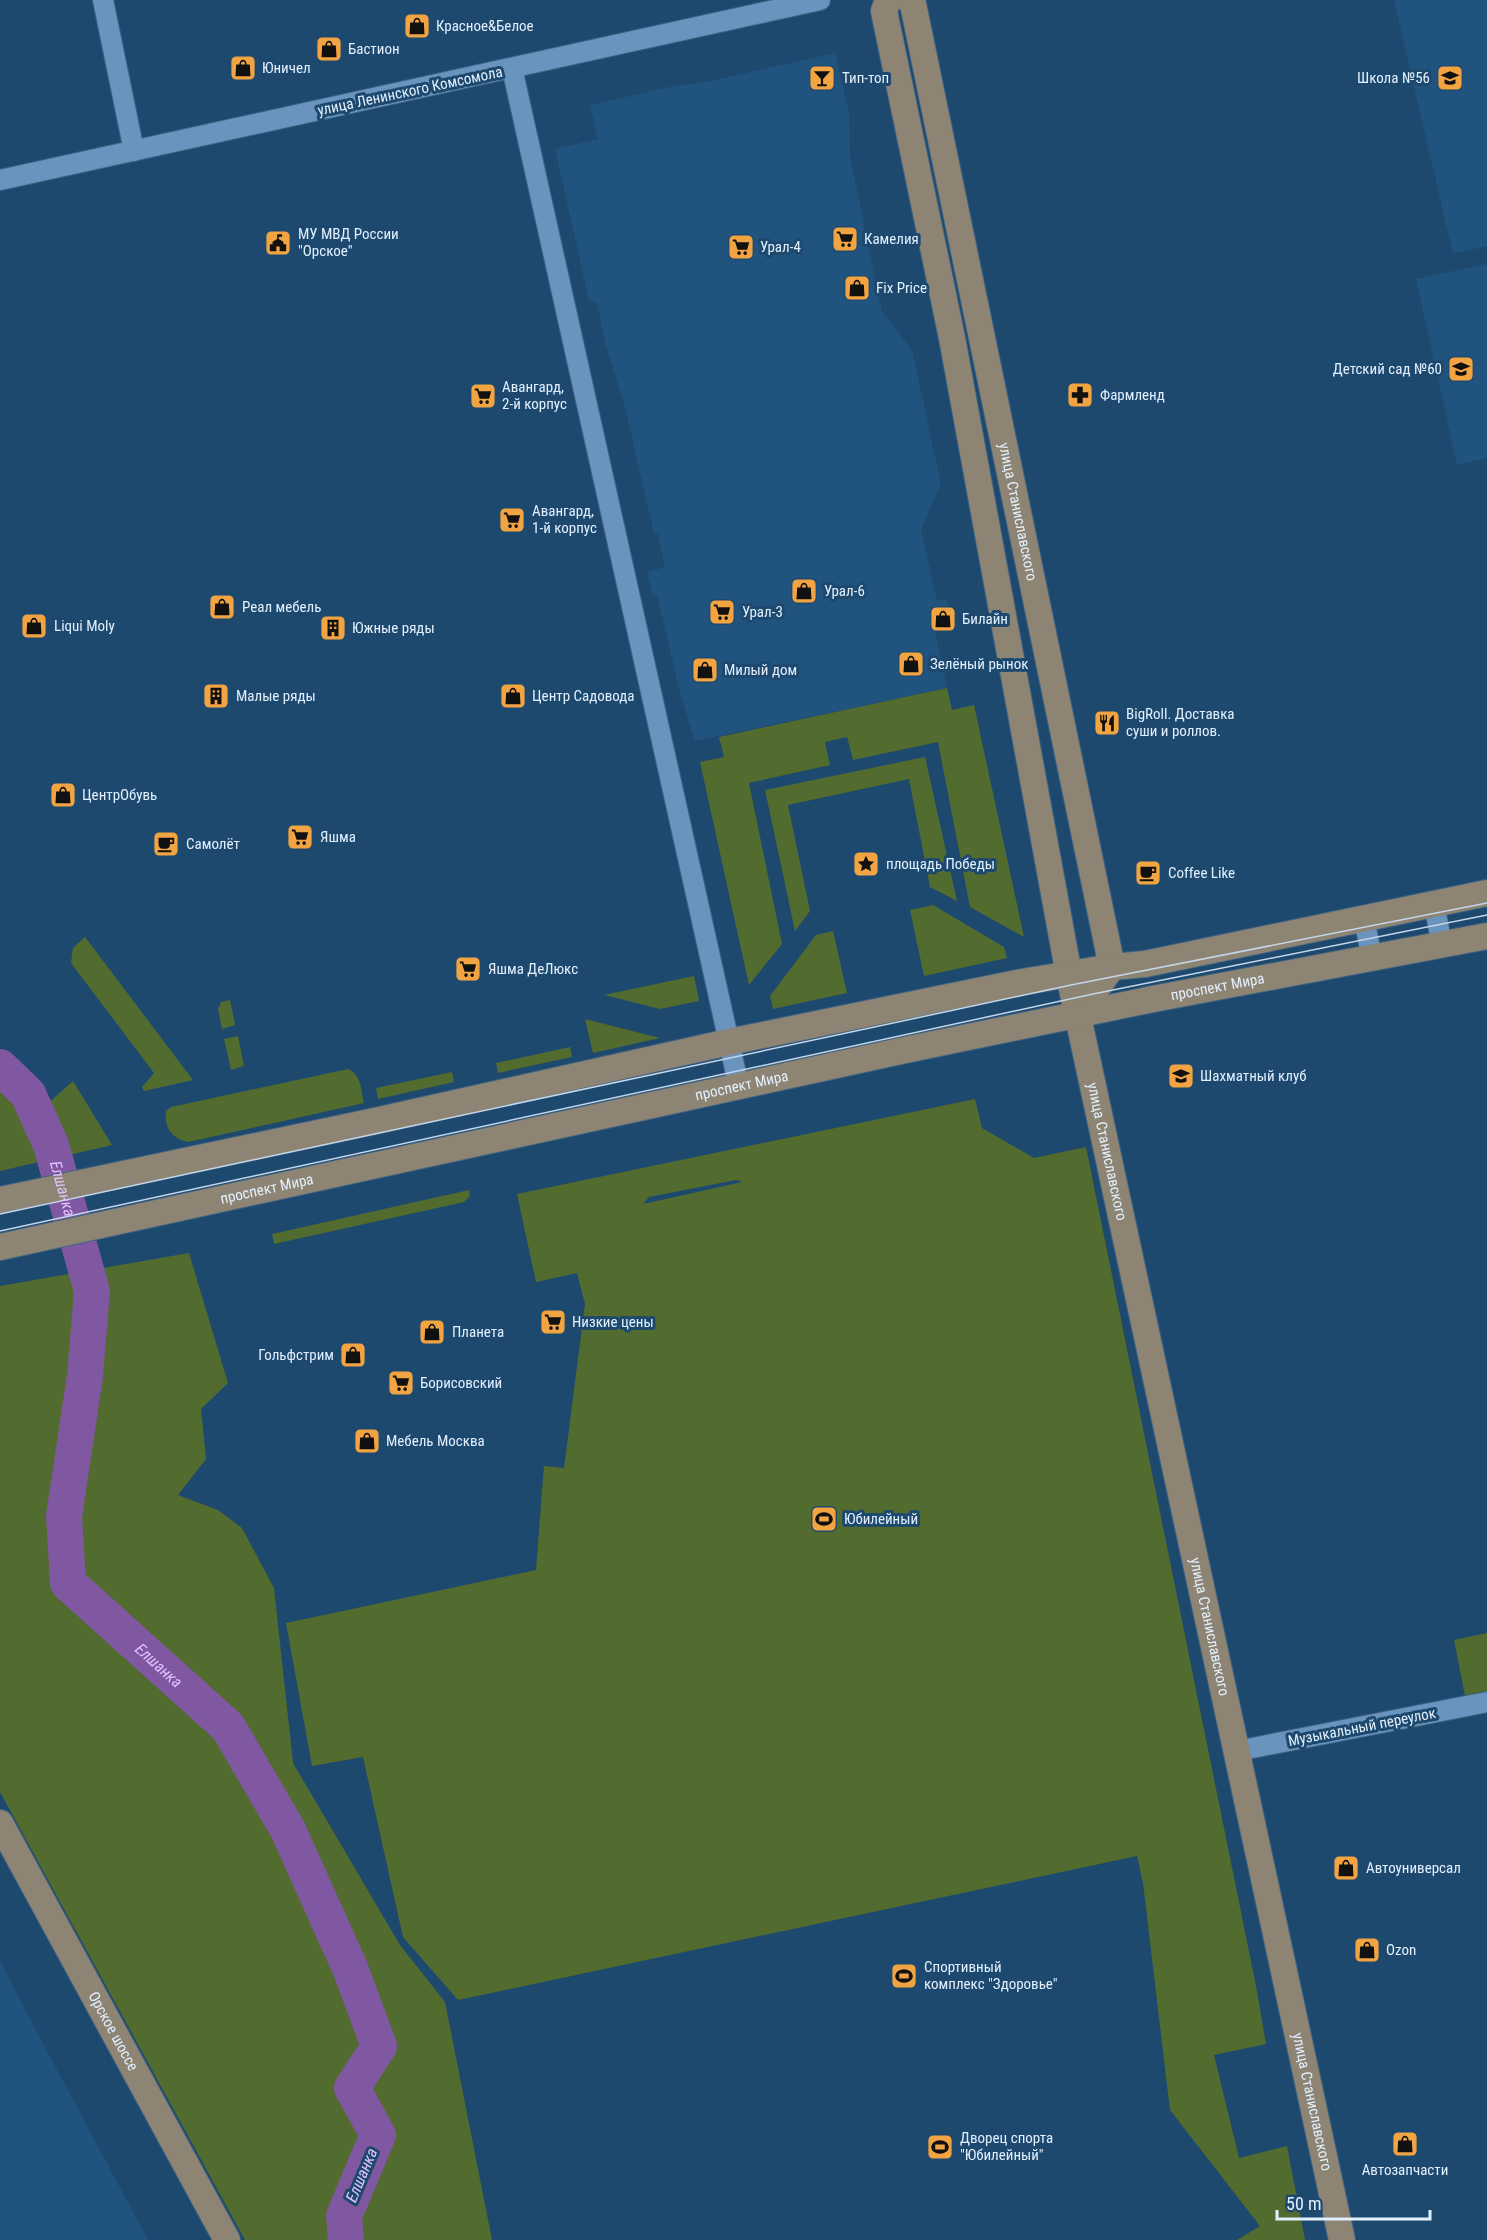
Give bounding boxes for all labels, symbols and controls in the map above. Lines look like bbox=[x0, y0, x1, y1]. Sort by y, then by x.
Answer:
shop icon: Красное&Белое bbox=[402, 11, 432, 41]
place label: Красное&Белое bbox=[436, 17, 534, 35]
shop icon: Бастион bbox=[314, 34, 344, 64]
place label: Бастион bbox=[348, 40, 400, 58]
shop icon: Юничел bbox=[228, 53, 258, 83]
place label: Юничел bbox=[262, 59, 311, 77]
street label: улица Ленинского Комсомола bbox=[316, 63, 504, 119]
bar icon: Тип-топ bbox=[807, 63, 837, 93]
school or university icon: Школа №56 bbox=[1435, 63, 1465, 93]
place label: Тип-топ bbox=[842, 69, 889, 87]
place label: Школа №56 bbox=[1357, 69, 1430, 87]
supermarket icon: Камелия bbox=[830, 224, 860, 254]
place label: МУ МВД России "Орское" bbox=[298, 225, 399, 260]
public building icon: МУ МВД России "Орское" bbox=[263, 228, 293, 258]
place label: Камелия bbox=[864, 230, 919, 248]
supermarket icon: Урал-4 bbox=[726, 232, 756, 262]
place label: Урал-4 bbox=[760, 238, 801, 256]
shop icon: Fix Price bbox=[842, 273, 872, 303]
place label: Fix Price bbox=[876, 279, 927, 297]
school or university icon: Детский сад №60 bbox=[1446, 354, 1476, 384]
place label: Детский сад №60 bbox=[1333, 360, 1442, 378]
place label: Авангард, 2-й корпус bbox=[502, 378, 567, 413]
pharmacy icon: Фармленд bbox=[1065, 380, 1095, 410]
supermarket icon: Авангард, 2-й корпус bbox=[468, 381, 498, 411]
place label: Фармленд bbox=[1100, 386, 1165, 404]
street label: улица Станиславского bbox=[995, 441, 1041, 582]
place label: Авангард, 1-й корпус bbox=[532, 502, 597, 537]
supermarket icon: Авангард, 1-й корпус bbox=[497, 505, 527, 535]
shop icon: Урал-6 bbox=[789, 576, 819, 606]
place label: Урал-6 bbox=[824, 582, 865, 600]
shop icon: Реал мебель bbox=[207, 592, 237, 622]
supermarket icon: Урал-3 bbox=[707, 597, 737, 627]
place label: Реал мебель bbox=[242, 598, 321, 616]
place label: Урал-3 bbox=[742, 603, 783, 621]
shop icon: Билайн bbox=[928, 604, 958, 634]
place label: Билайн bbox=[962, 610, 1008, 628]
shop icon: Liqui Moly bbox=[19, 611, 49, 641]
building icon: Южные ряды bbox=[318, 613, 348, 643]
place label: Liqui Moly bbox=[54, 617, 115, 635]
place label: Южные ряды bbox=[352, 619, 435, 637]
shop icon: Зелёный рынок bbox=[896, 649, 926, 679]
shop icon: Милый дом bbox=[690, 655, 720, 685]
place label: Зелёный рынок bbox=[930, 655, 1028, 673]
place label: Милый дом bbox=[724, 661, 797, 679]
building icon: Малые ряды bbox=[201, 681, 231, 711]
shop icon: Центр Садовода bbox=[498, 681, 528, 711]
place label: Малые ряды bbox=[236, 687, 316, 705]
place label: Центр Садовода bbox=[532, 687, 635, 705]
place label: BigRoll. Доставка суши и роллов. bbox=[1126, 705, 1235, 740]
restaurant icon: BigRoll. Доставка суши и роллов. bbox=[1092, 708, 1122, 738]
shop icon: ЦентрОбувь bbox=[48, 780, 78, 810]
place label: ЦентрОбувь bbox=[82, 786, 157, 804]
supermarket icon: Яшма bbox=[285, 822, 315, 852]
place label: Яшма bbox=[320, 828, 356, 846]
cafe icon: Самолёт bbox=[151, 829, 181, 859]
place label: Самолёт bbox=[186, 835, 240, 853]
place icon: площадь Победы bbox=[851, 849, 881, 879]
place label: площадь Победы bbox=[886, 855, 995, 873]
cafe icon: Coffee Like bbox=[1133, 858, 1163, 888]
place label: Coffee Like bbox=[1168, 864, 1235, 882]
supermarket icon: Яшма ДеЛюкс bbox=[453, 954, 483, 984]
place label: Яшма ДеЛюкс bbox=[488, 960, 578, 978]
street label: проспект Мира bbox=[1169, 969, 1266, 1004]
school or university icon: Шахматный клуб bbox=[1166, 1061, 1196, 1091]
street label: проспект Мира bbox=[693, 1067, 790, 1104]
place label: Шахматный клуб bbox=[1200, 1067, 1306, 1085]
street label: улица Станиславского bbox=[1083, 1081, 1131, 1222]
water label: Елшанка bbox=[46, 1159, 80, 1219]
street label: проспект Мира bbox=[219, 1170, 315, 1208]
supermarket icon: Низкие цены bbox=[538, 1307, 568, 1337]
place label: Низкие цены bbox=[572, 1313, 654, 1331]
shop icon: Планета bbox=[417, 1317, 447, 1347]
place label: Планета bbox=[452, 1323, 504, 1341]
shop icon: Гольфстрим bbox=[338, 1340, 368, 1370]
place label: Гольфстрим bbox=[258, 1346, 334, 1364]
supermarket icon: Борисовский bbox=[386, 1368, 416, 1398]
place label: Борисовский bbox=[420, 1374, 502, 1392]
shop icon: Мебель Москва bbox=[352, 1426, 382, 1456]
place label: Мебель Москва bbox=[386, 1432, 485, 1450]
sports icon: Юбилейный bbox=[809, 1504, 839, 1534]
place label: Юбилейный bbox=[844, 1510, 918, 1528]
street label: улица Станиславского bbox=[1186, 1556, 1233, 1697]
water label: Елшанка bbox=[131, 1639, 186, 1691]
street label: Музыкальный переулок bbox=[1287, 1704, 1437, 1750]
shop icon: Автоуниверсал bbox=[1331, 1853, 1361, 1883]
place label: Автоуниверсал bbox=[1366, 1859, 1461, 1877]
shop icon: Ozon bbox=[1352, 1935, 1382, 1965]
place label: Ozon bbox=[1386, 1941, 1416, 1959]
place label: Спортивный комплекс "Здоровье" bbox=[924, 1958, 1058, 1993]
sports icon: Спортивный комплекс "Здоровье" bbox=[889, 1961, 919, 1991]
street label: Орское шоссе bbox=[85, 1988, 142, 2074]
street label: улица Станиславского bbox=[1288, 2031, 1336, 2172]
place label: Дворец спорта "Юбилейный" bbox=[960, 2129, 1053, 2164]
shop icon: Автозапчасти bbox=[1390, 2129, 1420, 2159]
sports icon: Дворец спорта "Юбилейный" bbox=[925, 2132, 955, 2162]
water label: Елшанка bbox=[342, 2145, 381, 2205]
place label: Автозапчасти bbox=[1362, 2161, 1448, 2179]
scale bar bbox=[1277, 2183, 1430, 2221]
text: 50 m bbox=[1286, 2193, 1321, 2214]

